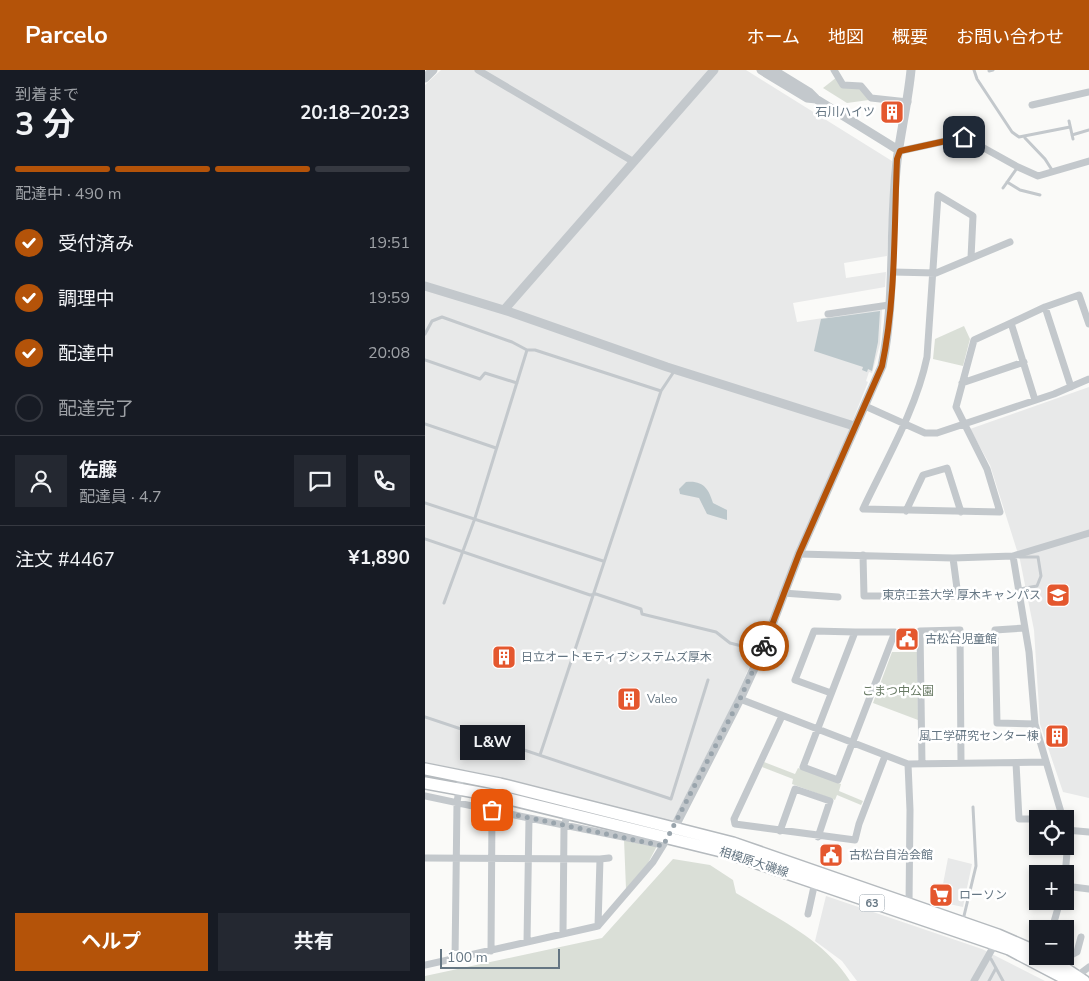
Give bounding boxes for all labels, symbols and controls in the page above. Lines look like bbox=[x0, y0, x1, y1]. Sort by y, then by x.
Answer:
text: Parcelo bbox=[25, 19, 108, 51]
text: ホーム bbox=[747, 25, 800, 49]
text: 地図 bbox=[828, 25, 864, 49]
text: 概要 bbox=[892, 25, 928, 49]
text: お問い合わせ bbox=[956, 25, 1064, 49]
text: 到着まで bbox=[15, 84, 79, 106]
building icon: 石川ハイツ bbox=[879, 99, 905, 125]
text: 20:18–20:23 bbox=[300, 100, 410, 126]
text: 3 分 bbox=[15, 103, 75, 146]
place label: 石川ハイツ bbox=[815, 104, 875, 120]
pin bbox=[943, 116, 985, 158]
icon: home bbox=[950, 123, 978, 151]
text: 配達中 · 490 m bbox=[15, 183, 121, 205]
icon: check bbox=[15, 229, 43, 257]
text: 受付済み bbox=[58, 231, 134, 257]
text: 19:51 bbox=[368, 232, 410, 254]
icon: check bbox=[15, 284, 43, 312]
text: 調理中 bbox=[58, 286, 115, 312]
text: 19:59 bbox=[368, 287, 410, 309]
icon: check bbox=[15, 339, 43, 367]
text: 配達中 bbox=[58, 341, 115, 367]
text: 20:08 bbox=[368, 342, 410, 364]
text: 配達完了 bbox=[58, 396, 134, 422]
button: person bbox=[15, 455, 67, 507]
button: chat bbox=[294, 455, 346, 507]
button: phone bbox=[358, 455, 410, 507]
text: 佐藤 bbox=[79, 457, 117, 483]
text: 配達員 · 4.7 bbox=[79, 486, 162, 508]
text: ¥1,890 bbox=[348, 545, 410, 571]
text: 注文 #4467 bbox=[15, 547, 115, 573]
school or university icon: 東京工芸大学 厚木キャンパス bbox=[1045, 582, 1071, 608]
place label: 東京工芸大学 厚木キャンパス bbox=[882, 587, 1041, 603]
courier bbox=[739, 621, 789, 671]
public building icon: 古松台児童館 bbox=[894, 626, 920, 652]
place label: 古松台児童館 bbox=[925, 631, 997, 647]
icon: bike bbox=[750, 632, 778, 660]
building icon: 日立オートモティブシステムズ厚木 bbox=[491, 644, 517, 670]
place label: 日立オートモティブシステムズ厚木 bbox=[521, 649, 712, 665]
park label: こまつ中公園 bbox=[862, 683, 934, 699]
building icon: Valeo bbox=[616, 686, 642, 712]
place label: Valeo bbox=[646, 691, 678, 707]
building icon: 風工学研究センター棟 bbox=[1044, 723, 1070, 749]
callout: L&W bbox=[459, 725, 525, 760]
place label: 風工学研究センター棟 bbox=[919, 728, 1039, 744]
text: L&W bbox=[474, 731, 511, 753]
pin bbox=[471, 789, 513, 831]
icon: bag bbox=[478, 796, 506, 824]
map controls bbox=[1029, 810, 1074, 965]
button: locate bbox=[1029, 810, 1074, 855]
public building icon: 古松台自治会館 bbox=[818, 842, 844, 868]
street label: 相模原大磯線 bbox=[717, 843, 791, 881]
place label: 古松台自治会館 bbox=[849, 847, 933, 863]
button: + bbox=[1029, 865, 1074, 910]
supermarket icon: ローソン bbox=[928, 882, 954, 908]
place label: ローソン bbox=[959, 887, 1007, 903]
road number: 63 bbox=[859, 894, 885, 911]
button: ヘルプ bbox=[15, 913, 208, 971]
button: 共有 bbox=[218, 913, 410, 971]
button: − bbox=[1029, 920, 1074, 965]
scale bar bbox=[440, 946, 560, 969]
text: 100 m bbox=[447, 948, 488, 967]

